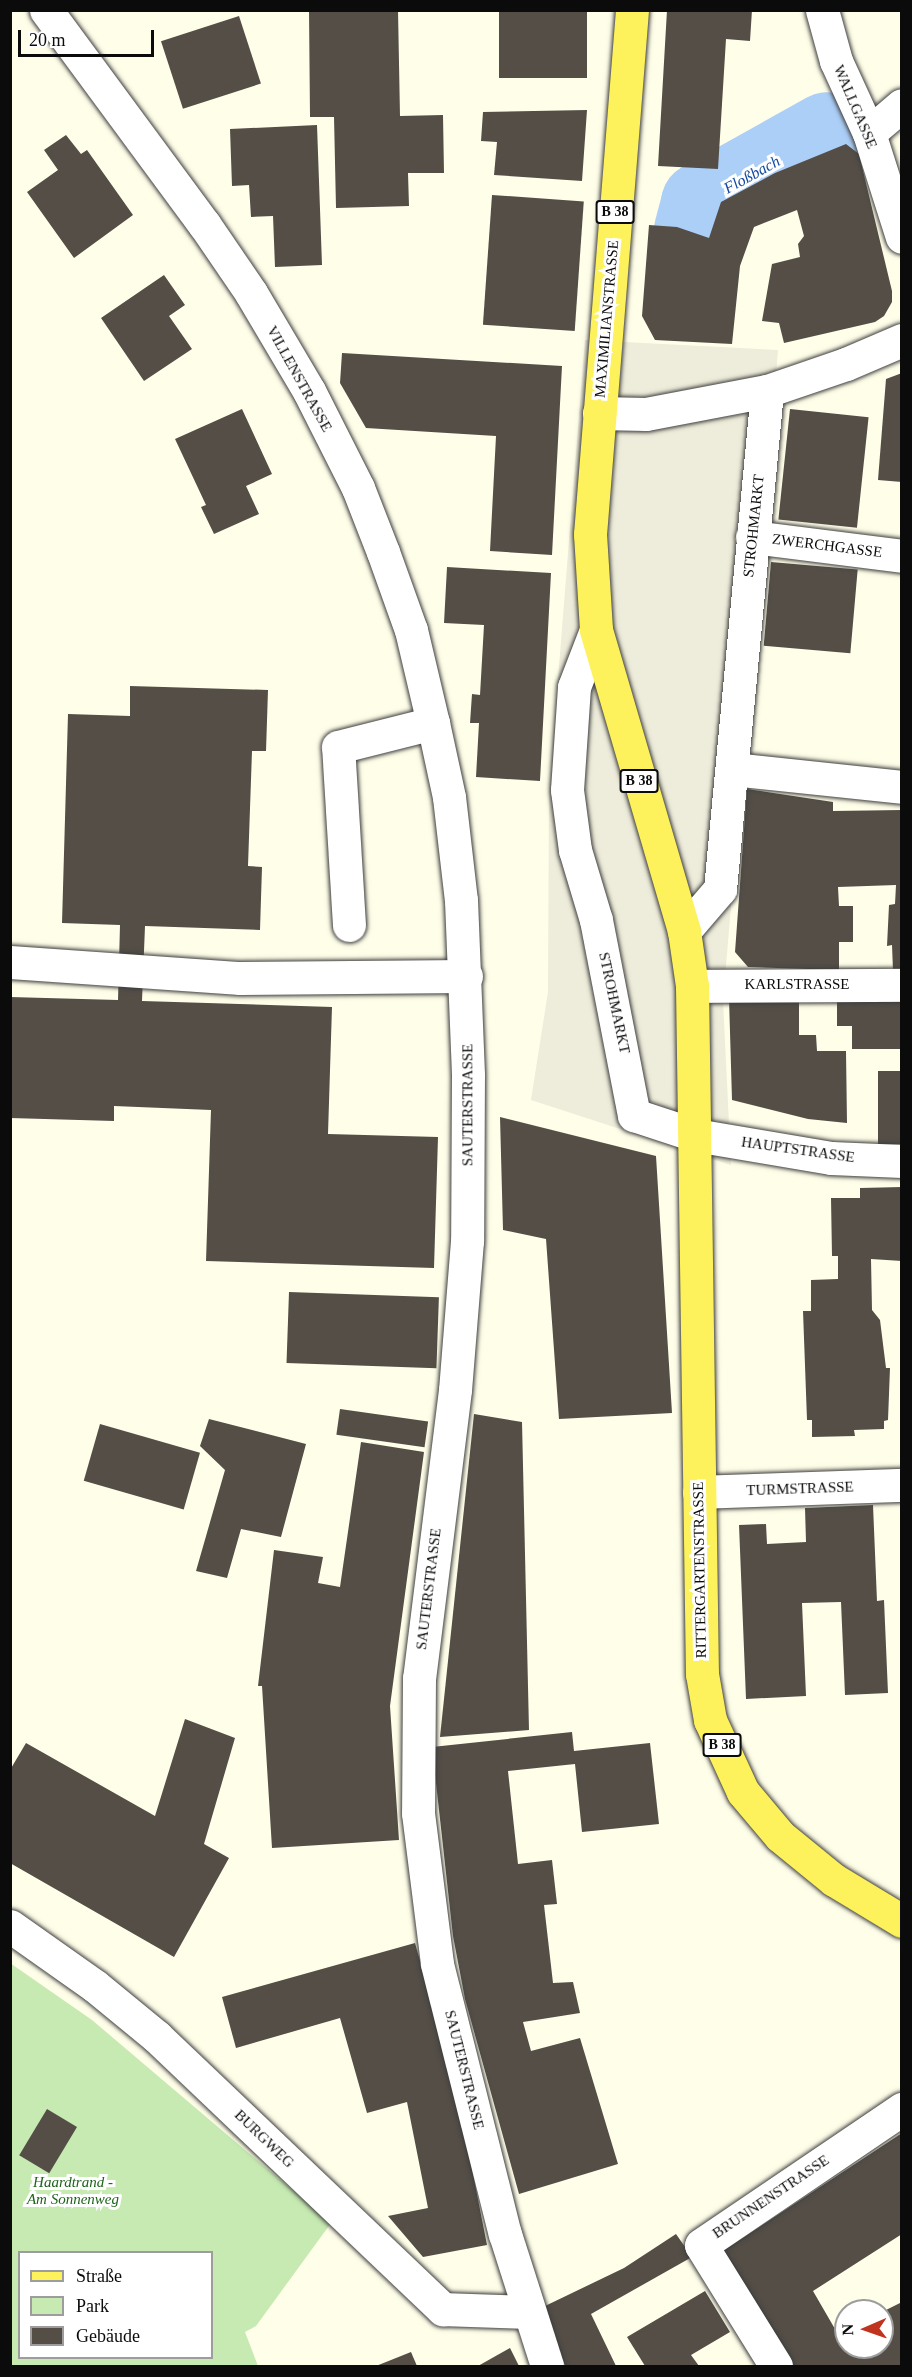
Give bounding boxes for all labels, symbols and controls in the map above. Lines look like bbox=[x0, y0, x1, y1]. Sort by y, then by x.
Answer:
scale bar bbox=[21, 18, 158, 56]
text: 20 m bbox=[29, 30, 66, 50]
street label: WALLGASSE bbox=[829, 62, 881, 152]
water label: Floßbach bbox=[721, 152, 783, 198]
road number: B 38 bbox=[596, 201, 634, 223]
street label: MAXIMILIANSTRASSE bbox=[591, 239, 623, 399]
street label: VILLENSTRASSE bbox=[262, 323, 336, 435]
street label: STROHMARKT bbox=[740, 474, 768, 578]
street label: ZWERCHGASSE bbox=[771, 530, 883, 562]
road number: B 38 bbox=[620, 770, 658, 792]
street label: STROHMARKT bbox=[594, 951, 634, 1055]
street label: KARLSTRASSE bbox=[744, 976, 850, 994]
street label: SAUTERSTRASSE bbox=[459, 1044, 477, 1166]
street label: HAUPTSTRASSE bbox=[740, 1133, 856, 1167]
street label: TURMSTRASSE bbox=[746, 1478, 854, 1500]
street label: RITTERGARTENSTRASSE bbox=[689, 1482, 711, 1658]
street label: SAUTERSTRASSE bbox=[413, 1527, 445, 1651]
road number: B 38 bbox=[702, 1734, 742, 1756]
street label: SAUTERSTRASSE bbox=[440, 2008, 488, 2132]
street label: BURGWEG bbox=[230, 2106, 298, 2172]
street label: BRUNNENSTRASSE bbox=[709, 2151, 833, 2243]
park label: Haardtrand - Am Sonnenweg bbox=[27, 2173, 119, 2208]
legend bbox=[18, 2251, 213, 2359]
text: Straße bbox=[76, 2266, 122, 2286]
text: Park bbox=[76, 2296, 109, 2316]
north arrow bbox=[834, 2299, 894, 2359]
text: N bbox=[839, 2324, 856, 2336]
text: Gebäude bbox=[76, 2326, 140, 2346]

